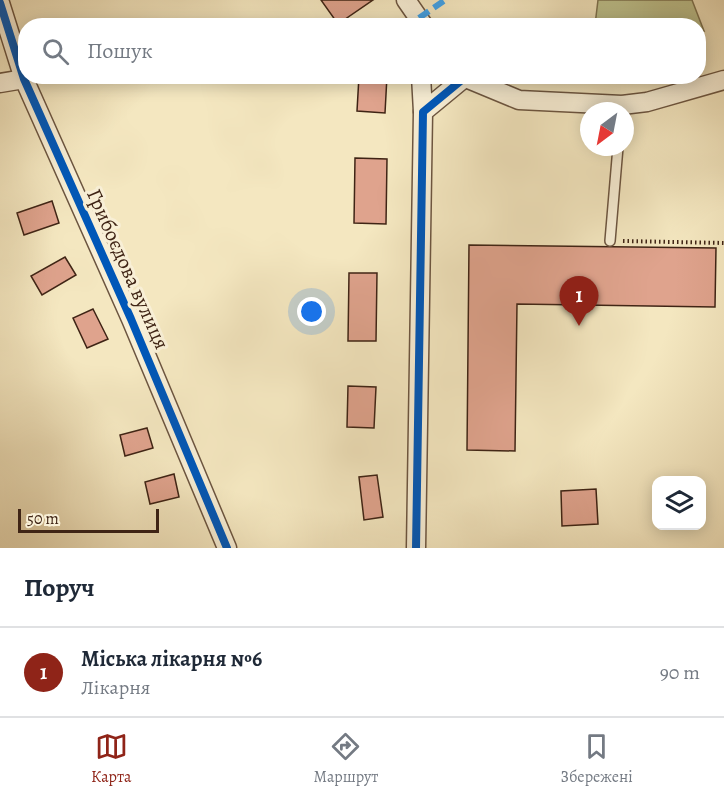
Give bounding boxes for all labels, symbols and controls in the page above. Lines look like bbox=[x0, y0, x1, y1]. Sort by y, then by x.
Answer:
search box bbox=[18, 18, 706, 84]
icon: search bbox=[39, 35, 72, 68]
text: Пошук bbox=[87, 36, 153, 66]
north arrow bbox=[580, 102, 634, 156]
street label: Грибоєдова вулиця bbox=[80, 184, 176, 354]
pin: 1 bbox=[560, 276, 598, 326]
your location bbox=[297, 297, 326, 326]
map controls bbox=[652, 476, 706, 530]
button: layers bbox=[652, 476, 706, 530]
scale bar bbox=[18, 506, 159, 534]
text: 50 m bbox=[27, 508, 59, 530]
text: Поруч bbox=[24, 570, 95, 605]
text: Міська лікарня №6 bbox=[81, 644, 262, 674]
text: 1 bbox=[40, 659, 47, 686]
text: 90 m bbox=[660, 659, 700, 686]
text: Лікарня bbox=[81, 674, 150, 701]
tab: Карта bbox=[91, 730, 131, 788]
tab: Маршрут bbox=[314, 730, 378, 788]
tab: Збережені bbox=[561, 730, 633, 788]

